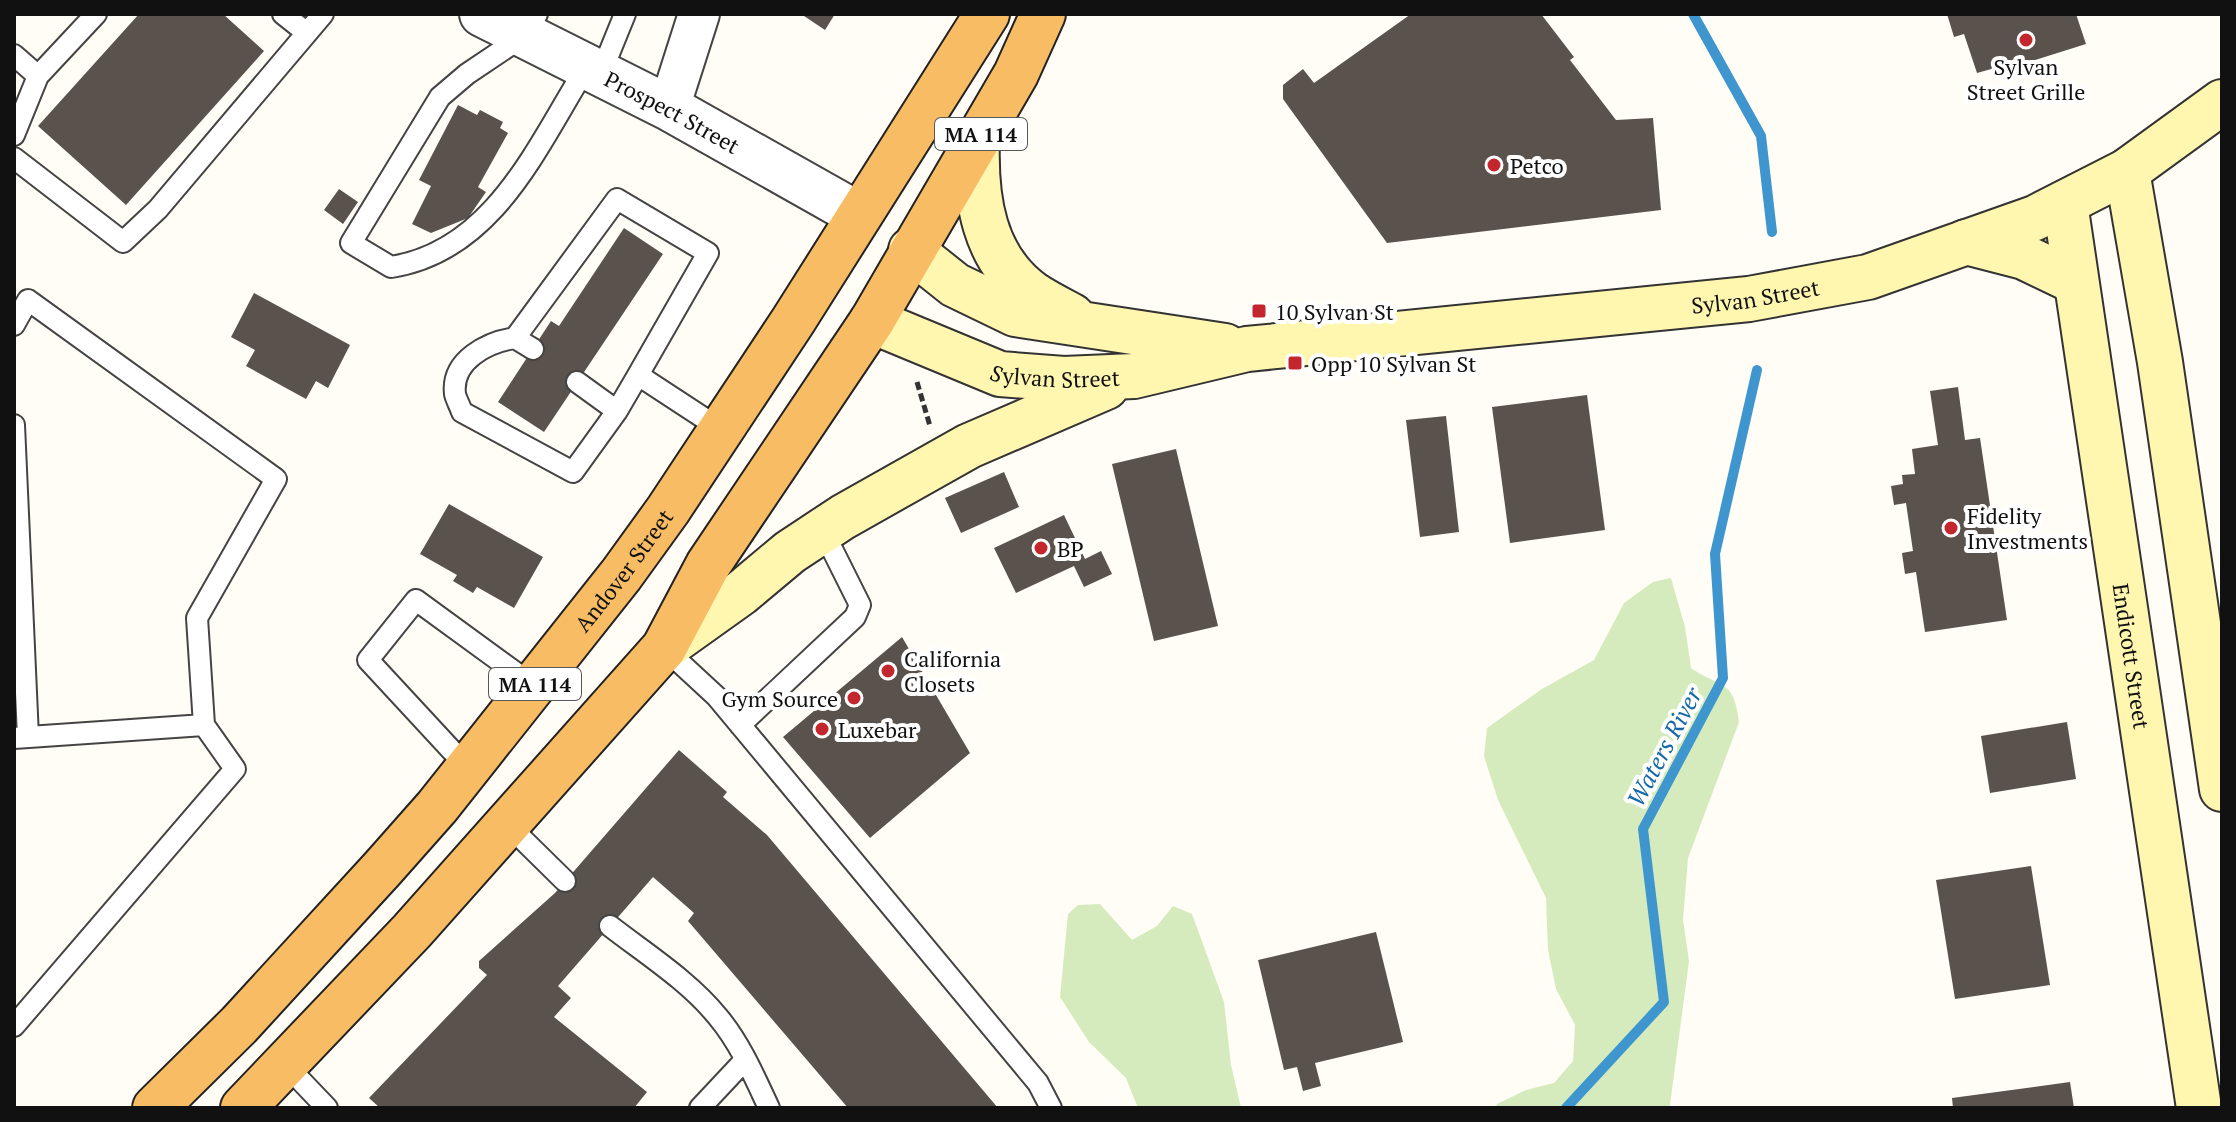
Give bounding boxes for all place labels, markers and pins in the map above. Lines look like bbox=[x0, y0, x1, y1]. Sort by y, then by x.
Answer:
marker: Sylvan Street Grille bbox=[2017, 31, 2035, 49]
place label: Sylvan Street Grille bbox=[1967, 52, 2085, 106]
place label: Petco bbox=[1510, 151, 1564, 180]
marker: Petco bbox=[1485, 156, 1503, 174]
place label: 10 Sylvan St bbox=[1275, 297, 1394, 326]
marker: 10 Sylvan St bbox=[1250, 302, 1268, 320]
place label: Opp 10 Sylvan St bbox=[1311, 349, 1477, 378]
marker: Opp 10 Sylvan St bbox=[1286, 354, 1304, 372]
place label: Fidelity Investments bbox=[1967, 501, 2088, 555]
marker: Fidelity Investments bbox=[1942, 519, 1960, 537]
place label: BP bbox=[1057, 534, 1084, 563]
marker: BP bbox=[1032, 539, 1050, 557]
place label: California Closets bbox=[904, 644, 1001, 698]
marker: California Closets bbox=[879, 662, 897, 680]
place label: Gym Source bbox=[721, 684, 838, 713]
marker: Gym Source bbox=[845, 689, 863, 707]
place label: Luxebar bbox=[838, 715, 917, 744]
marker: Luxebar bbox=[813, 720, 831, 738]

